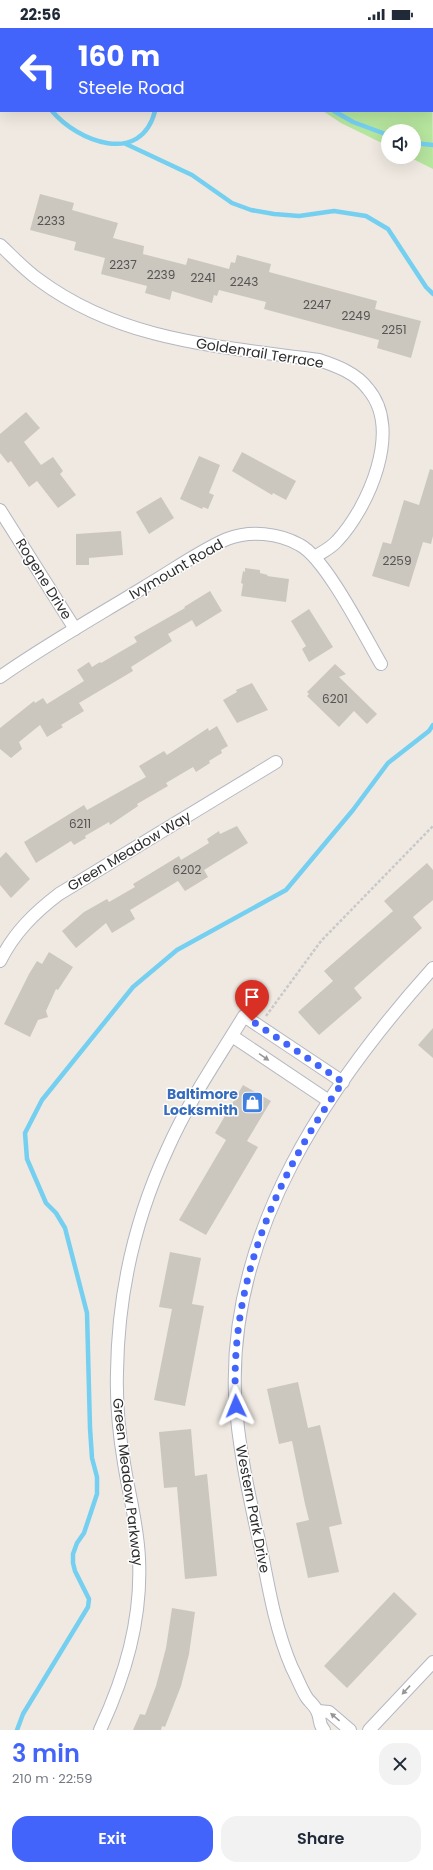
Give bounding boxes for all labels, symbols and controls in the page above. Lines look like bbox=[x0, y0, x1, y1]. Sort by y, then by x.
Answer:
text: 22:56 bbox=[20, 4, 61, 25]
text: 160 m bbox=[78, 37, 160, 76]
icon: left bbox=[12, 44, 64, 96]
text: Steele Road bbox=[78, 75, 185, 100]
map controls bbox=[381, 124, 421, 164]
button: sound bbox=[381, 124, 421, 164]
house number: 2233 bbox=[37, 212, 65, 229]
house number: 2237 bbox=[109, 256, 137, 273]
house number: 2239 bbox=[147, 266, 175, 283]
house number: 2241 bbox=[190, 269, 216, 286]
house number: 2243 bbox=[230, 273, 258, 290]
house number: 2247 bbox=[303, 296, 331, 313]
house number: 2249 bbox=[342, 307, 370, 324]
house number: 2251 bbox=[381, 321, 407, 338]
street label: Goldenrail Terrace bbox=[195, 333, 326, 373]
street label: Ivymount Road bbox=[125, 534, 227, 604]
street label: Rogene Drive bbox=[11, 535, 77, 624]
house number: 2259 bbox=[383, 552, 411, 569]
house number: 6201 bbox=[322, 690, 348, 707]
street label: Green Meadow Way bbox=[63, 806, 195, 896]
house number: 6211 bbox=[69, 815, 91, 832]
house number: 6202 bbox=[173, 861, 202, 878]
pin bbox=[235, 980, 269, 1021]
icon: arrive bbox=[241, 986, 263, 1008]
one-way arrow bbox=[259, 1053, 269, 1061]
place label: Baltimore Locksmith bbox=[163, 1084, 238, 1120]
shop icon: Baltimore Locksmith bbox=[240, 1089, 266, 1115]
position arrow bbox=[215, 1385, 257, 1427]
street label: Green Meadow Parkway bbox=[108, 1397, 148, 1567]
street label: Western Park Drive bbox=[231, 1443, 275, 1575]
one-way arrow bbox=[402, 1685, 411, 1695]
one-way arrow bbox=[330, 1713, 340, 1722]
text: 3 min bbox=[12, 1737, 80, 1770]
button: close bbox=[379, 1743, 421, 1785]
text: 210 m · 22:59 bbox=[12, 1769, 92, 1788]
button: Exit bbox=[12, 1816, 213, 1862]
button: Share bbox=[221, 1816, 421, 1862]

